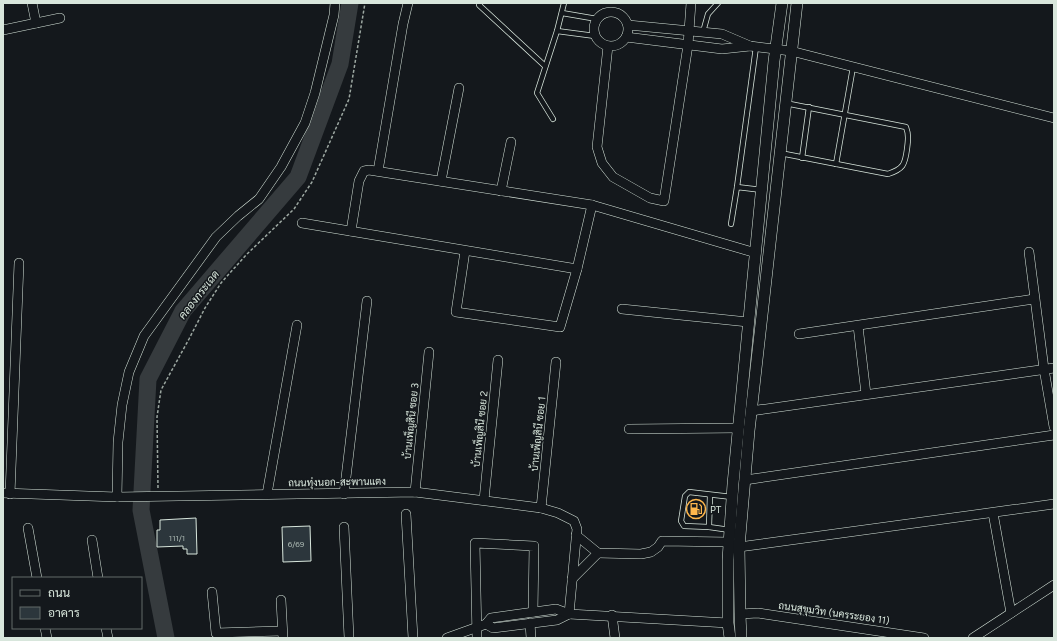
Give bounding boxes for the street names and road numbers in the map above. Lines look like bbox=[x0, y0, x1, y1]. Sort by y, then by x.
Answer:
street label: บ้านเพ็ญสินี ซอย 3 bbox=[400, 382, 421, 460]
street label: บ้านเพ็ญสินี ซอย 2 bbox=[469, 390, 490, 468]
street label: บ้านเพ็ญสินี ซอย 1 bbox=[527, 396, 548, 472]
street label: ถนนทุ่งนอก-สะพานแตง bbox=[288, 475, 386, 490]
street label: ถนนสุขุมวิท (นครระยอง 11) bbox=[778, 599, 890, 628]

